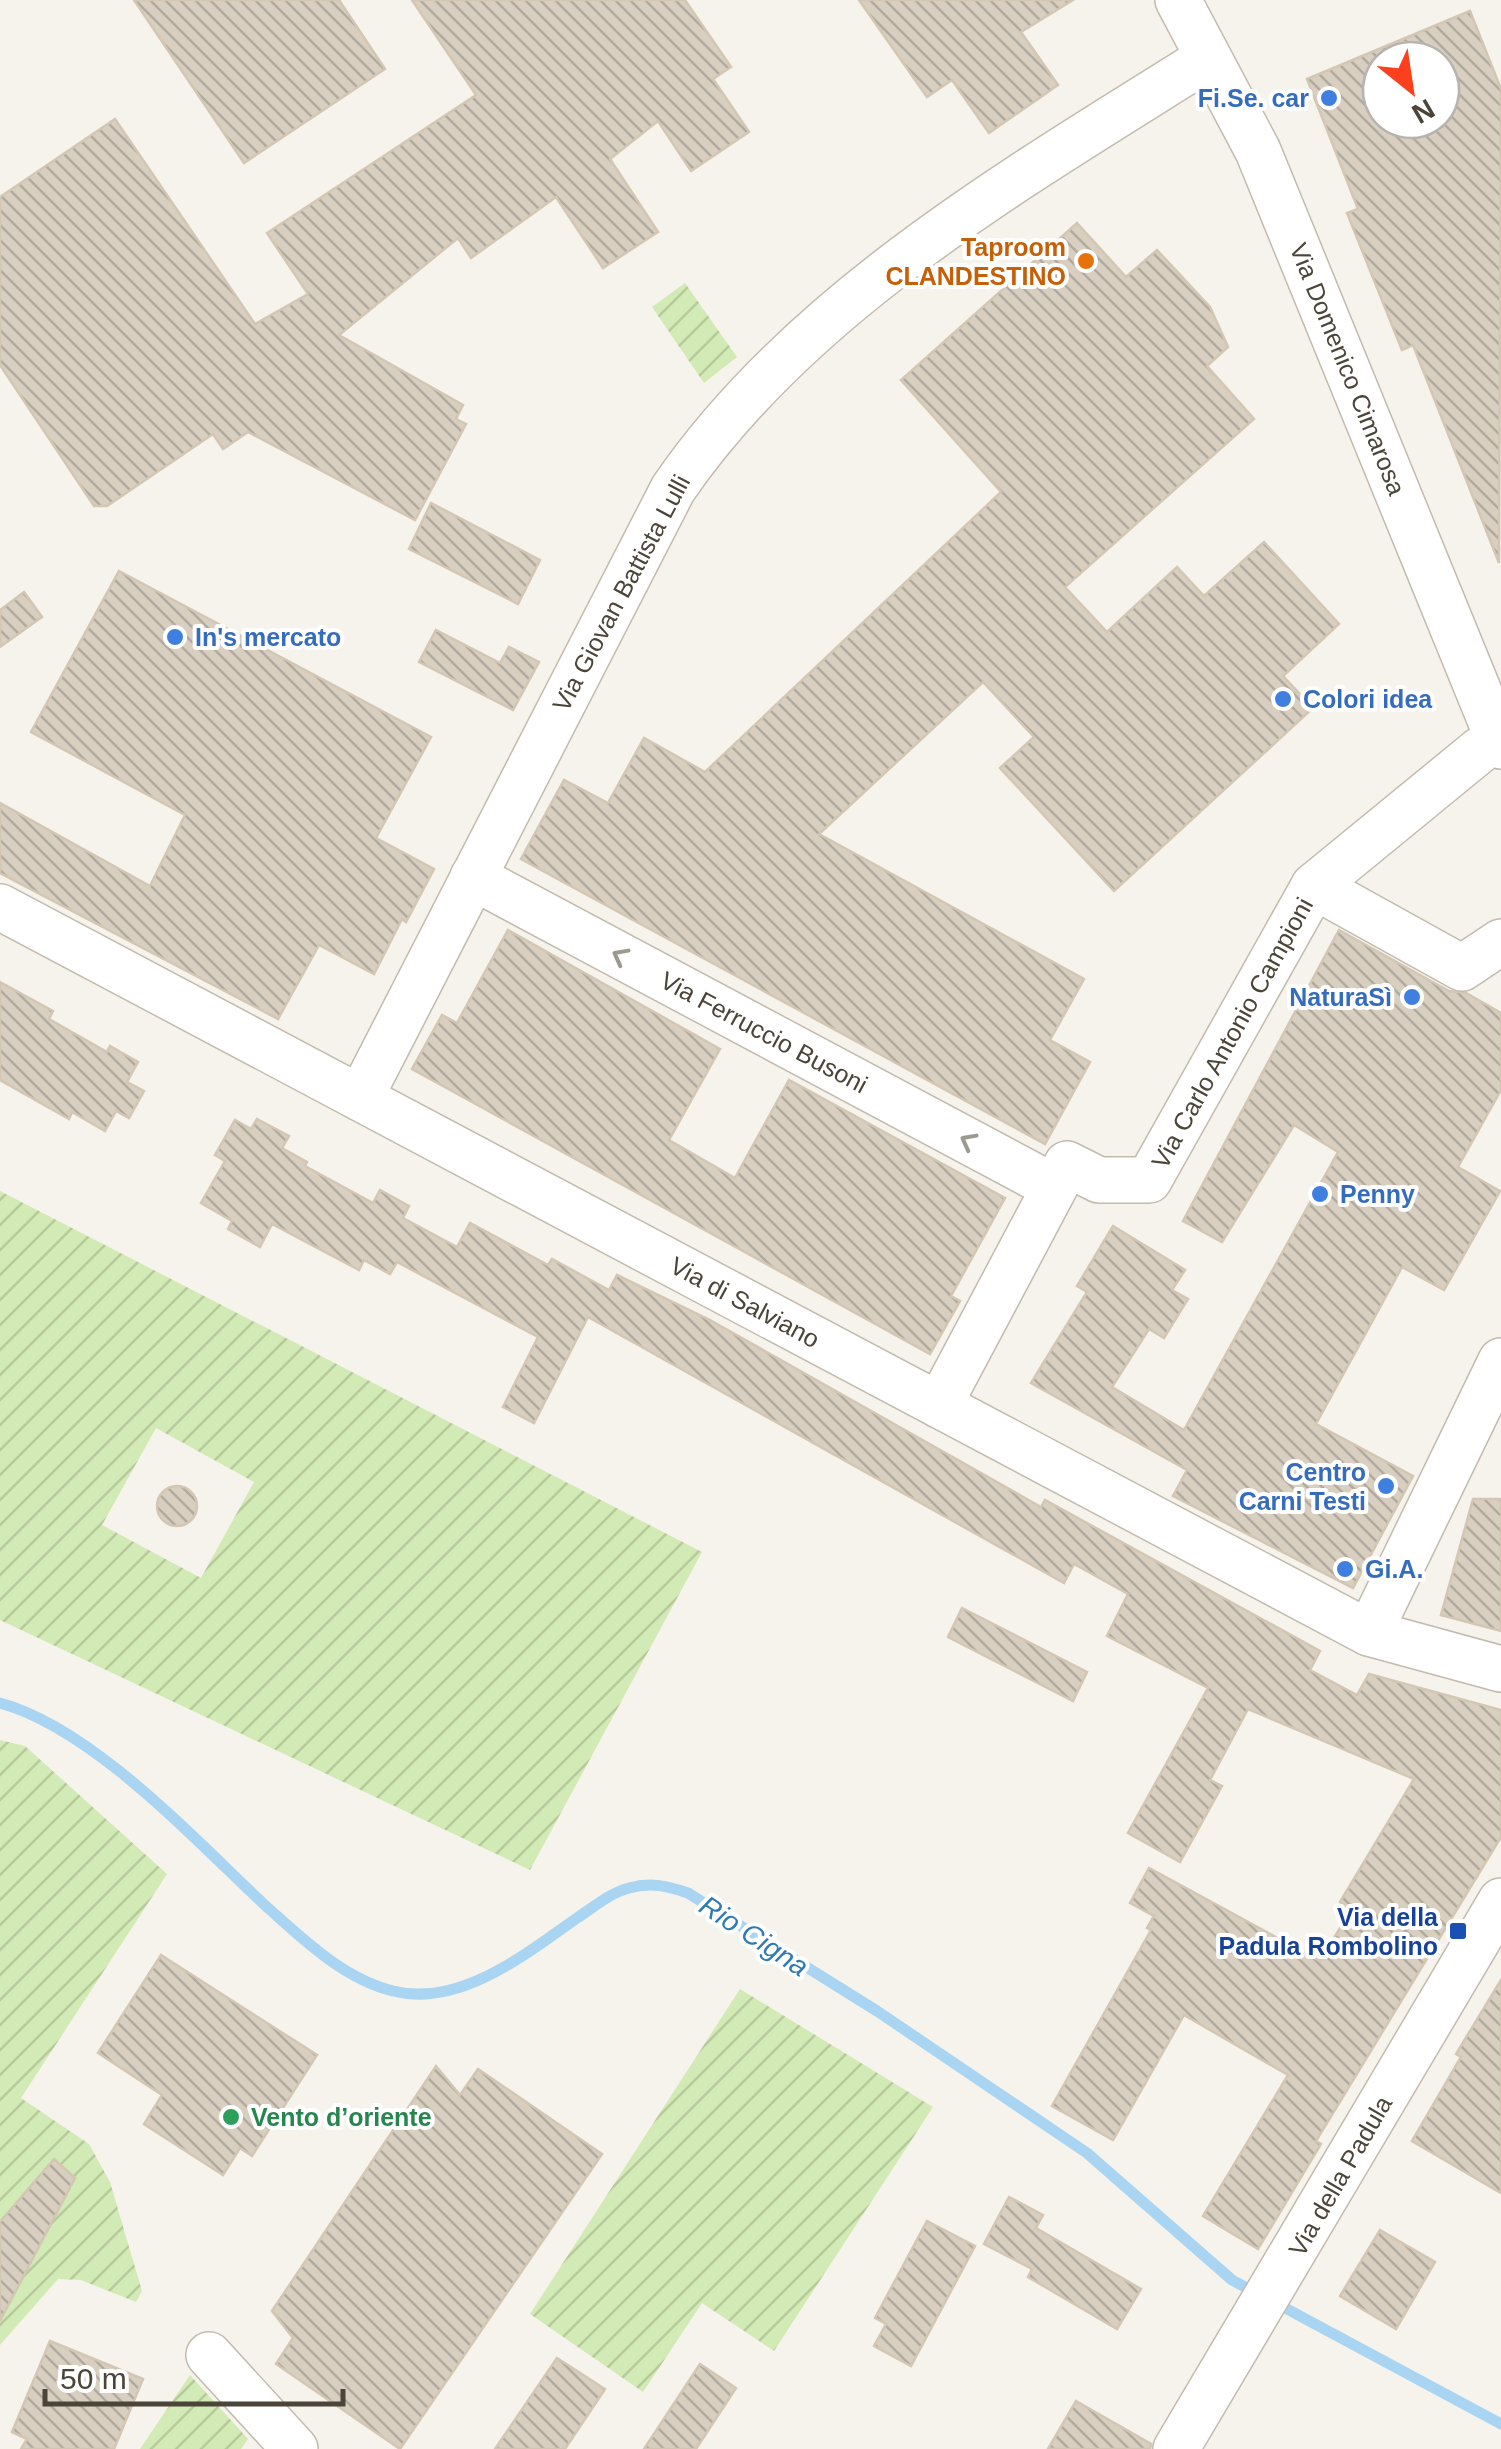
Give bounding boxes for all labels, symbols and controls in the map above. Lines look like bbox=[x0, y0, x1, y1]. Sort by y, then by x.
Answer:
north arrow bbox=[1361, 40, 1461, 140]
place label: Fi.Se. car bbox=[1198, 84, 1309, 112]
marker: Fi.Se. car bbox=[1318, 87, 1340, 109]
text: N bbox=[1407, 93, 1440, 130]
place label: Taproom CLANDESTINO bbox=[885, 233, 1066, 290]
street label: Via Domenico Cimarosa bbox=[1285, 239, 1411, 499]
marker: Taproom CLANDESTINO bbox=[1075, 250, 1097, 272]
street label: Via Giovan Battista Lulli bbox=[547, 470, 695, 716]
place label: In's mercato bbox=[195, 623, 341, 651]
marker: In's mercato bbox=[164, 626, 186, 648]
place label: Colori idea bbox=[1303, 685, 1433, 713]
marker: Colori idea bbox=[1272, 688, 1294, 710]
street label: Via Carlo Antonio Campioni bbox=[1146, 893, 1318, 1173]
one-way arrow bbox=[612, 948, 630, 968]
street label: Via Ferruccio Busoni bbox=[656, 966, 872, 1098]
place label: NaturaSì bbox=[1289, 983, 1392, 1011]
marker: NaturaSì bbox=[1401, 986, 1423, 1008]
one-way arrow bbox=[961, 1134, 979, 1153]
place label: Penny bbox=[1340, 1180, 1415, 1208]
marker: Penny bbox=[1309, 1183, 1331, 1205]
street label: Via di Salviano bbox=[666, 1251, 824, 1353]
place label: Centro Carni Testi bbox=[1239, 1458, 1366, 1515]
marker: Centro Carni Testi bbox=[1375, 1475, 1397, 1497]
place label: Gi.A. bbox=[1365, 1555, 1423, 1583]
marker: Gi.A. bbox=[1334, 1558, 1356, 1580]
water label: Rio Cigna bbox=[694, 1890, 814, 1982]
place label: Via della Padula Rombolino bbox=[1219, 1903, 1439, 1960]
marker: Via della Padula Rombolino bbox=[1447, 1920, 1469, 1942]
street label: Via della Padula bbox=[1283, 2091, 1397, 2261]
place label: Vento d’oriente bbox=[251, 2103, 432, 2131]
marker: Vento d’oriente bbox=[220, 2106, 242, 2128]
scale bar bbox=[45, 2344, 342, 2406]
text: 50 m bbox=[60, 2362, 127, 2395]

